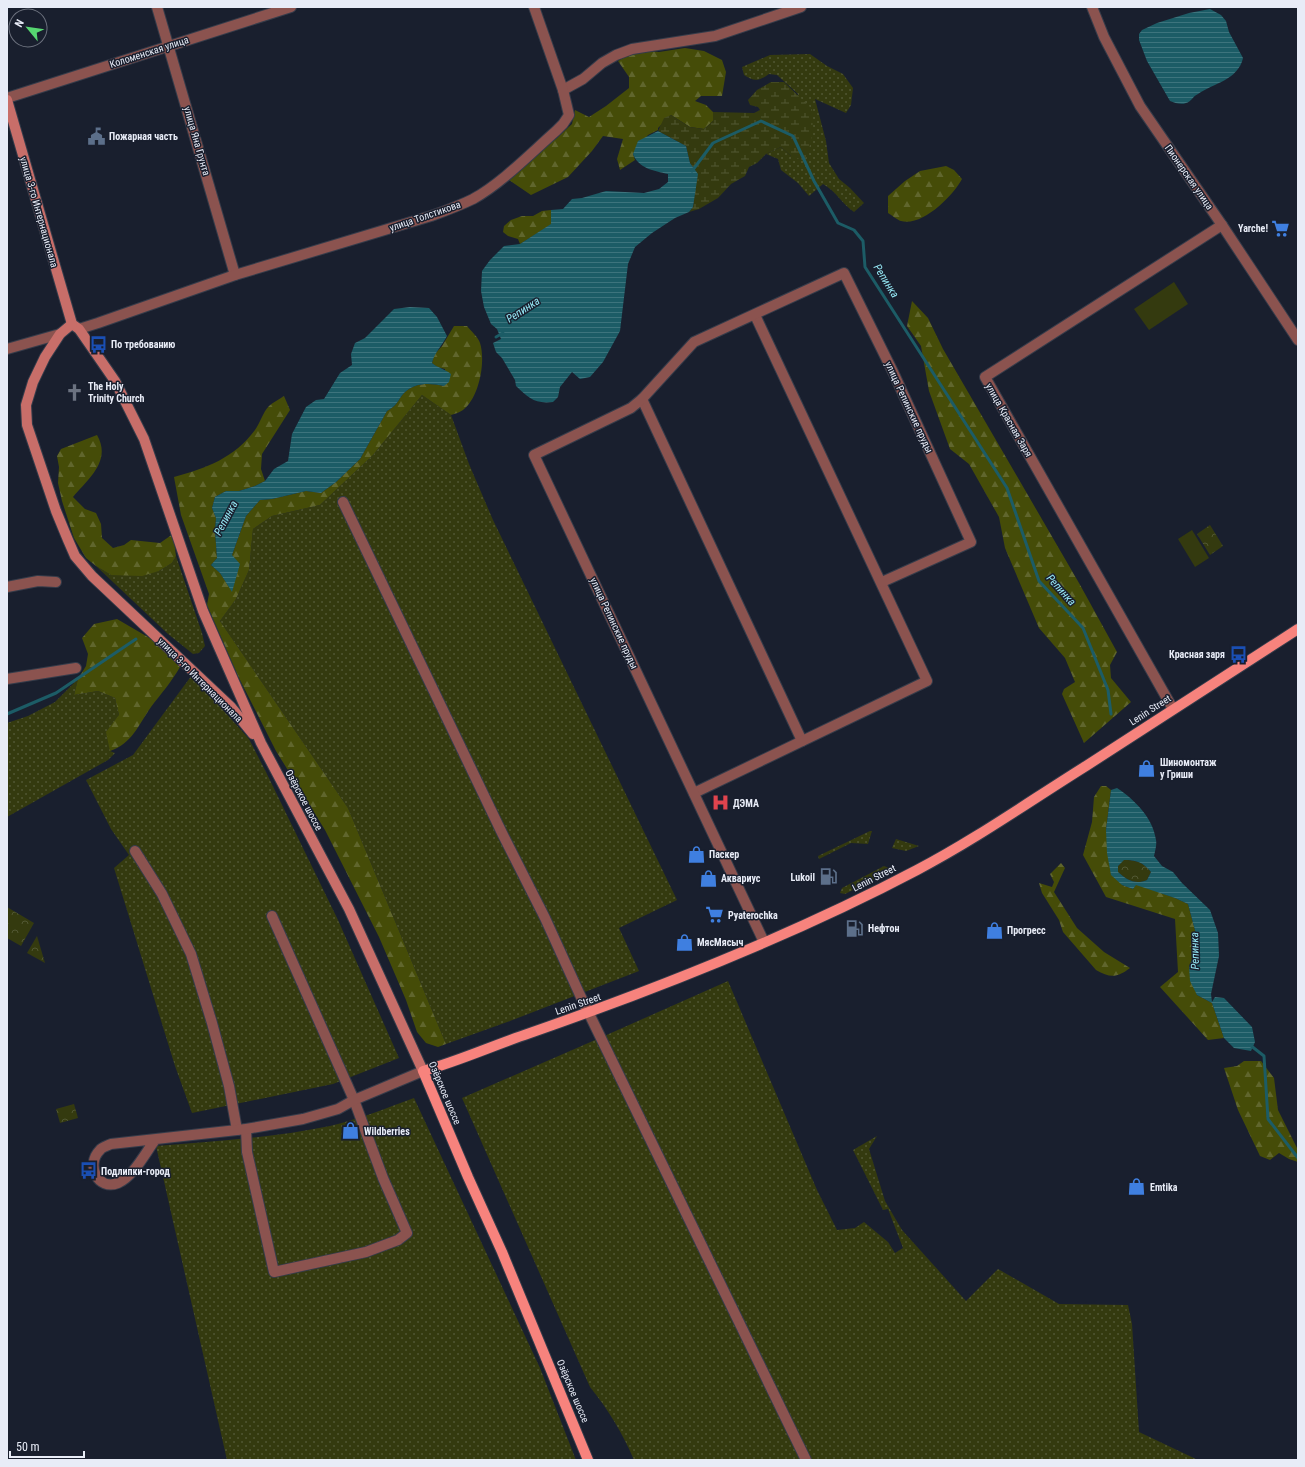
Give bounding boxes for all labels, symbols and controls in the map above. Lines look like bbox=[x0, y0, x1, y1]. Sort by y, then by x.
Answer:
north arrow bbox=[8, 8, 48, 48]
text: N bbox=[12, 17, 27, 29]
street label: Коломенская улица bbox=[108, 34, 190, 70]
street label: улица Яна Грунта bbox=[182, 105, 212, 177]
public building icon: Пожарная часть bbox=[86, 126, 106, 146]
place label: Пожарная часть bbox=[109, 131, 178, 142]
street label: Пионерская улица bbox=[1163, 142, 1216, 212]
street label: улица 3-го Интернационала bbox=[18, 155, 60, 269]
street label: улица Толстикова bbox=[388, 199, 462, 233]
supermarket icon: Yarche! bbox=[1271, 218, 1291, 238]
place label: Yarche! bbox=[1238, 223, 1268, 234]
water label: Репинка bbox=[871, 262, 901, 300]
water label: Репинка bbox=[504, 294, 542, 326]
bus stop icon: По требованию bbox=[88, 334, 108, 354]
place label: По требованию bbox=[111, 339, 175, 350]
street label: улица Репинские пруды bbox=[883, 360, 935, 454]
place label: The Holy Trinity Church bbox=[88, 381, 145, 404]
street label: улица Красная Заря bbox=[983, 381, 1035, 459]
church icon: The Holy Trinity Church bbox=[65, 382, 85, 402]
water label: Репинка bbox=[211, 498, 241, 538]
water label: Репинка bbox=[1044, 572, 1078, 608]
street label: улица Репинские пруды bbox=[588, 576, 640, 670]
street label: улица 3-го Интернационала bbox=[156, 636, 245, 725]
bus stop icon: Красная заря bbox=[1228, 644, 1248, 664]
place label: Красная заря bbox=[1169, 649, 1225, 660]
street label: Lenin Street bbox=[1127, 693, 1173, 727]
place label: Шиномонтаж у Гриши bbox=[1160, 757, 1217, 780]
shop icon: Шиномонтаж у Гриши bbox=[1137, 758, 1157, 778]
street label: Озёрское шоссе bbox=[283, 768, 325, 833]
hospital icon: ДЭМА bbox=[710, 793, 730, 813]
place label: ДЭМА bbox=[733, 798, 759, 809]
shop icon: Паскер bbox=[686, 844, 706, 864]
place label: Паскер bbox=[709, 849, 739, 860]
street label: Lenin Street bbox=[850, 862, 898, 894]
fuel station icon: Lukoil bbox=[818, 867, 838, 887]
shop icon: Аквариус bbox=[698, 868, 718, 888]
place label: Lukoil bbox=[791, 872, 815, 883]
place label: Аквариус bbox=[721, 873, 761, 884]
supermarket icon: Pyaterochka bbox=[705, 905, 725, 925]
place label: Pyaterochka bbox=[728, 910, 778, 921]
fuel station icon: Нефтон bbox=[845, 918, 865, 938]
shop icon: Прогресс bbox=[984, 920, 1004, 940]
place label: Нефтон bbox=[868, 923, 899, 934]
place label: Прогресс bbox=[1007, 925, 1046, 936]
shop icon: МясМясыч bbox=[674, 932, 694, 952]
water label: Репинка bbox=[1188, 932, 1202, 970]
place label: МясМясыч bbox=[697, 937, 744, 948]
street label: Lenin Street bbox=[554, 991, 602, 1017]
street label: Озёрское шоссе bbox=[427, 1060, 463, 1126]
shop icon: Wildberries bbox=[341, 1121, 361, 1141]
place label: Wildberries bbox=[364, 1126, 410, 1137]
bus stop icon: Подлипки-город bbox=[78, 1161, 98, 1181]
place label: Подлипки-город bbox=[101, 1166, 170, 1177]
shop icon: Emtika bbox=[1127, 1177, 1147, 1197]
place label: Emtika bbox=[1150, 1182, 1178, 1193]
street label: Озёрское шоссе bbox=[555, 1358, 591, 1424]
scale bar bbox=[10, 1433, 84, 1459]
text: 50 m bbox=[16, 1440, 40, 1454]

